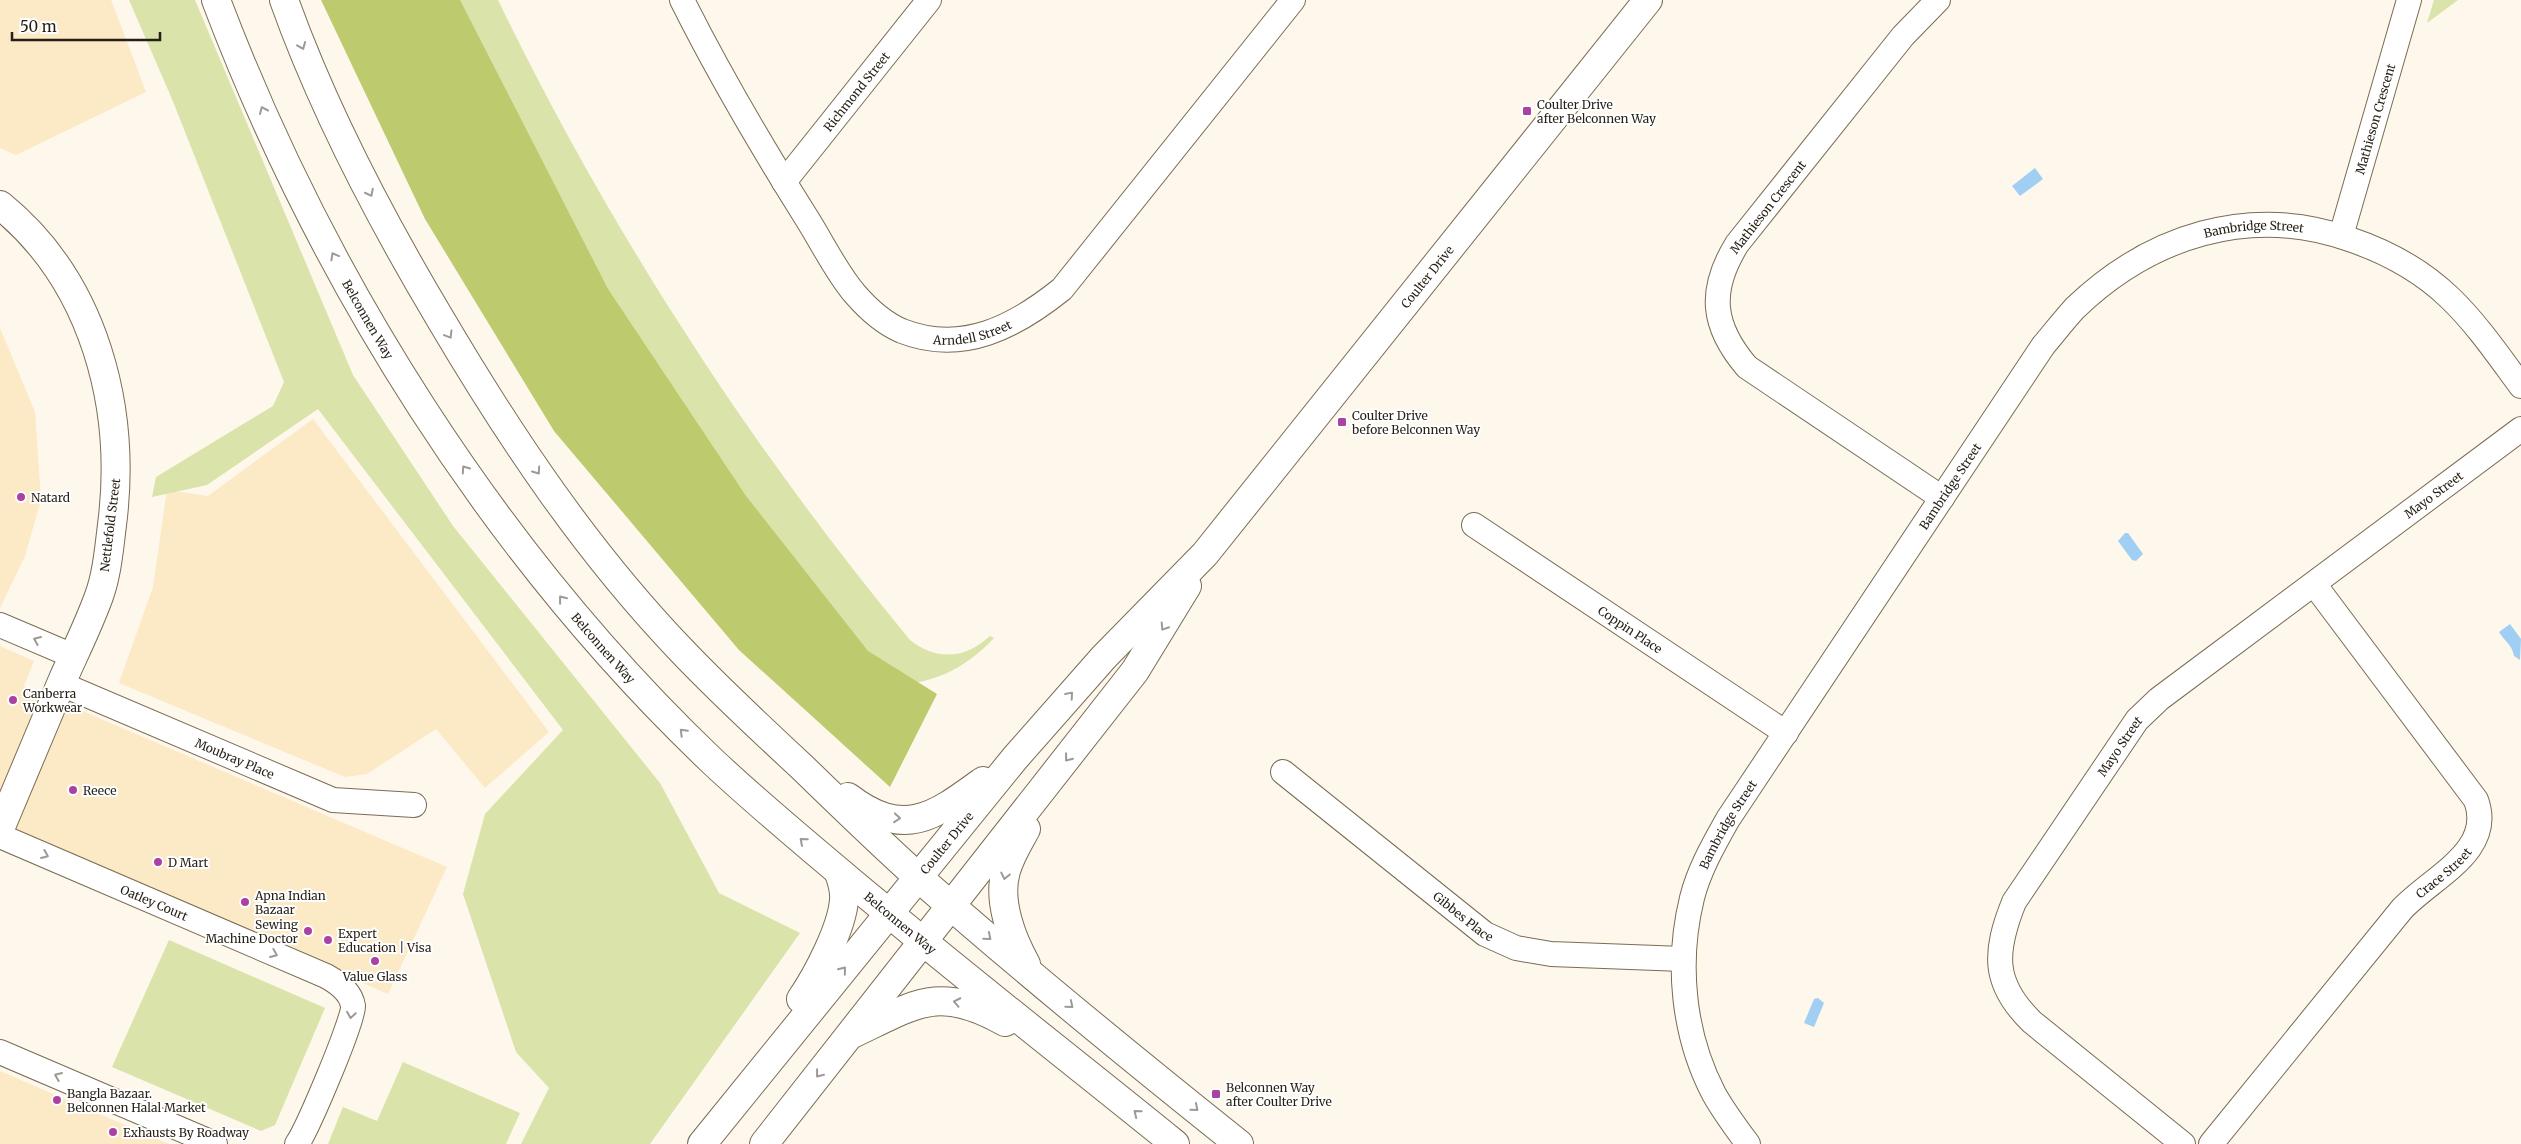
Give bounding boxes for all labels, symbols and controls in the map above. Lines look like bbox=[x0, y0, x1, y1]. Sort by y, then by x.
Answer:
scale bar bbox=[12, 10, 160, 42]
text: 50 m bbox=[20, 17, 57, 36]
one-way arrow bbox=[296, 41, 306, 49]
street label: Richmond Street bbox=[820, 48, 893, 134]
street label: Mathieson Crescent bbox=[2352, 61, 2398, 176]
place label: Coulter Drive after Belconnen Way bbox=[1537, 97, 1656, 126]
marker: Coulter Drive after Belconnen Way bbox=[1521, 105, 1533, 117]
one-way arrow bbox=[258, 106, 269, 115]
street label: Mathieson Crescent bbox=[1727, 157, 1809, 257]
one-way arrow bbox=[364, 188, 374, 197]
street label: Bambridge Street bbox=[2202, 217, 2305, 240]
street label: Coulter Drive bbox=[1397, 242, 1456, 311]
one-way arrow bbox=[331, 253, 341, 262]
street label: Belconnen Way bbox=[339, 277, 397, 361]
street label: Arndell Street bbox=[932, 316, 1014, 347]
one-way arrow bbox=[443, 329, 453, 338]
place label: Coulter Drive before Belconnen Way bbox=[1351, 408, 1480, 437]
marker: Coulter Drive before Belconnen Way bbox=[1336, 416, 1348, 428]
street label: Bambridge Street bbox=[1916, 440, 1984, 532]
one-way arrow bbox=[531, 465, 540, 475]
one-way arrow bbox=[462, 466, 471, 475]
street label: Mayo Street bbox=[2401, 468, 2466, 521]
street label: Nettlefold Street bbox=[97, 477, 123, 573]
place label: Natard bbox=[31, 490, 70, 505]
marker: Natard bbox=[15, 491, 27, 503]
one-way arrow bbox=[560, 596, 568, 605]
street label: Coppin Place bbox=[1595, 602, 1665, 656]
street label: Belconnen Way bbox=[569, 609, 639, 686]
one-way arrow bbox=[1160, 621, 1170, 630]
one-way arrow bbox=[33, 636, 42, 647]
place label: Canberra Workwear bbox=[22, 686, 83, 715]
one-way arrow bbox=[1064, 692, 1073, 701]
marker: Canberra Workwear bbox=[7, 694, 19, 706]
street label: Mayo Street bbox=[2094, 712, 2145, 779]
one-way arrow bbox=[679, 729, 688, 738]
street label: Moubray Place bbox=[193, 735, 277, 782]
one-way arrow bbox=[1066, 752, 1074, 761]
street label: Bambridge Street bbox=[1696, 777, 1760, 871]
place label: Reece bbox=[83, 783, 116, 798]
marker: Reece bbox=[67, 784, 79, 796]
street label: Coulter Drive bbox=[917, 808, 976, 877]
one-way arrow bbox=[894, 813, 902, 824]
one-way arrow bbox=[799, 838, 808, 847]
street label: Crace Street bbox=[2412, 844, 2475, 901]
one-way arrow bbox=[40, 850, 48, 860]
place label: D Mart bbox=[168, 855, 209, 870]
marker: D Mart bbox=[152, 856, 164, 868]
one-way arrow bbox=[1001, 872, 1011, 881]
street label: Oatley Court bbox=[118, 881, 191, 923]
place label: Apna Indian Bazaar bbox=[254, 888, 326, 917]
street label: Gibbes Place bbox=[1430, 888, 1496, 944]
street label: Belconnen Way bbox=[861, 889, 939, 957]
marker: Apna Indian Bazaar bbox=[239, 896, 251, 908]
place label: Sewing Machine Doctor bbox=[205, 917, 299, 946]
marker: Sewing Machine Doctor bbox=[302, 925, 314, 937]
place label: Expert Education | Visa bbox=[338, 926, 432, 955]
one-way arrow bbox=[982, 931, 991, 939]
marker: Expert Education | Visa bbox=[322, 934, 334, 946]
one-way arrow bbox=[269, 947, 278, 958]
marker: Value Glass bbox=[369, 955, 381, 967]
one-way arrow bbox=[837, 967, 846, 976]
place label: Value Glass bbox=[342, 969, 407, 984]
one-way arrow bbox=[953, 997, 962, 1008]
one-way arrow bbox=[1064, 999, 1073, 1008]
one-way arrow bbox=[347, 1010, 357, 1019]
one-way arrow bbox=[816, 1068, 825, 1077]
one-way arrow bbox=[54, 1072, 62, 1082]
place label: Belconnen Way after Coulter Drive bbox=[1226, 1080, 1332, 1109]
place label: Bangla Bazaar. Belconnen Halal Market bbox=[67, 1086, 206, 1115]
marker: Belconnen Way after Coulter Drive bbox=[1210, 1088, 1222, 1100]
marker: Bangla Bazaar. Belconnen Halal Market bbox=[51, 1094, 63, 1106]
one-way arrow bbox=[1189, 1103, 1198, 1112]
one-way arrow bbox=[1134, 1111, 1143, 1119]
place label: Exhausts By Roadway bbox=[123, 1125, 249, 1140]
marker: Exhausts By Roadway bbox=[107, 1126, 119, 1138]

